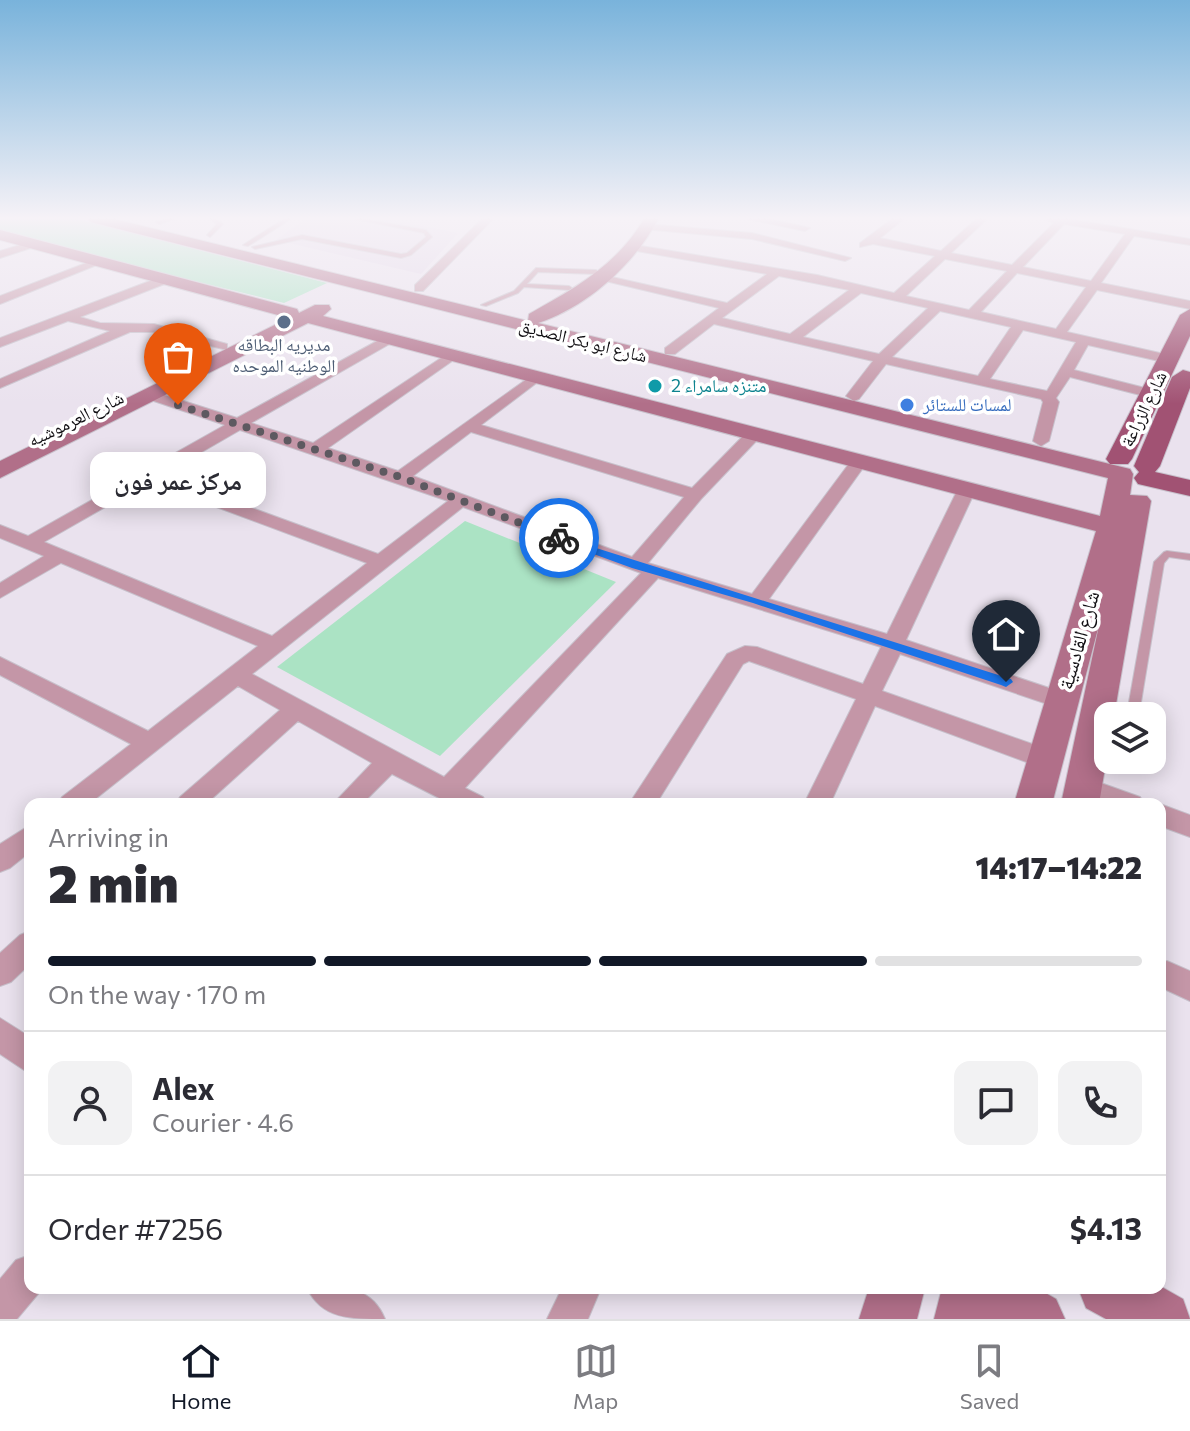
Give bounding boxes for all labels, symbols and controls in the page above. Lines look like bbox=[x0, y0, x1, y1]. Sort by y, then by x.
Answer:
marker: مديريه البطاقه الوطنيه الموحده bbox=[275, 313, 293, 331]
street label: شارع ابو بكر الصديق bbox=[517, 314, 649, 368]
pin bbox=[144, 323, 212, 405]
place label: مديريه البطاقه الوطنيه الموحده bbox=[232, 333, 336, 376]
icon: bag bbox=[156, 335, 200, 379]
street label: شارع الزراعة bbox=[1115, 367, 1172, 450]
place label: متنزه سامراء 2 bbox=[671, 374, 766, 396]
marker: متنزه سامراء 2 bbox=[646, 377, 664, 395]
street label: شارع العرموشيه bbox=[24, 386, 127, 452]
place label: لمسات للستائر bbox=[922, 393, 1012, 415]
marker: لمسات للستائر bbox=[898, 396, 916, 414]
callout: مركز عمر فون bbox=[90, 453, 266, 509]
text: مركز عمر فون bbox=[114, 464, 242, 495]
courier bbox=[519, 498, 599, 578]
icon: bike bbox=[537, 516, 581, 560]
street label: شارع القادسية bbox=[1053, 588, 1105, 692]
pin bbox=[972, 600, 1040, 682]
icon: home bbox=[984, 612, 1028, 656]
map controls bbox=[1094, 702, 1166, 774]
button: layers bbox=[1094, 702, 1166, 774]
text: Arriving in bbox=[48, 821, 169, 852]
text: 14:17–14:22 bbox=[976, 848, 1142, 885]
text: 2 min bbox=[48, 850, 179, 914]
text: On the way · 170 m bbox=[48, 978, 266, 1009]
button: person bbox=[48, 1061, 132, 1145]
button: chat bbox=[954, 1061, 1038, 1145]
button: phone bbox=[1058, 1061, 1142, 1145]
text: Alex bbox=[152, 1069, 215, 1106]
text: Courier · 4.6 bbox=[152, 1106, 294, 1137]
text: Order #7256 bbox=[48, 1209, 223, 1246]
text: $4.13 bbox=[1070, 1209, 1142, 1246]
tab: Home bbox=[171, 1339, 231, 1414]
tab: Map bbox=[573, 1339, 618, 1414]
tab: Saved bbox=[960, 1339, 1019, 1414]

